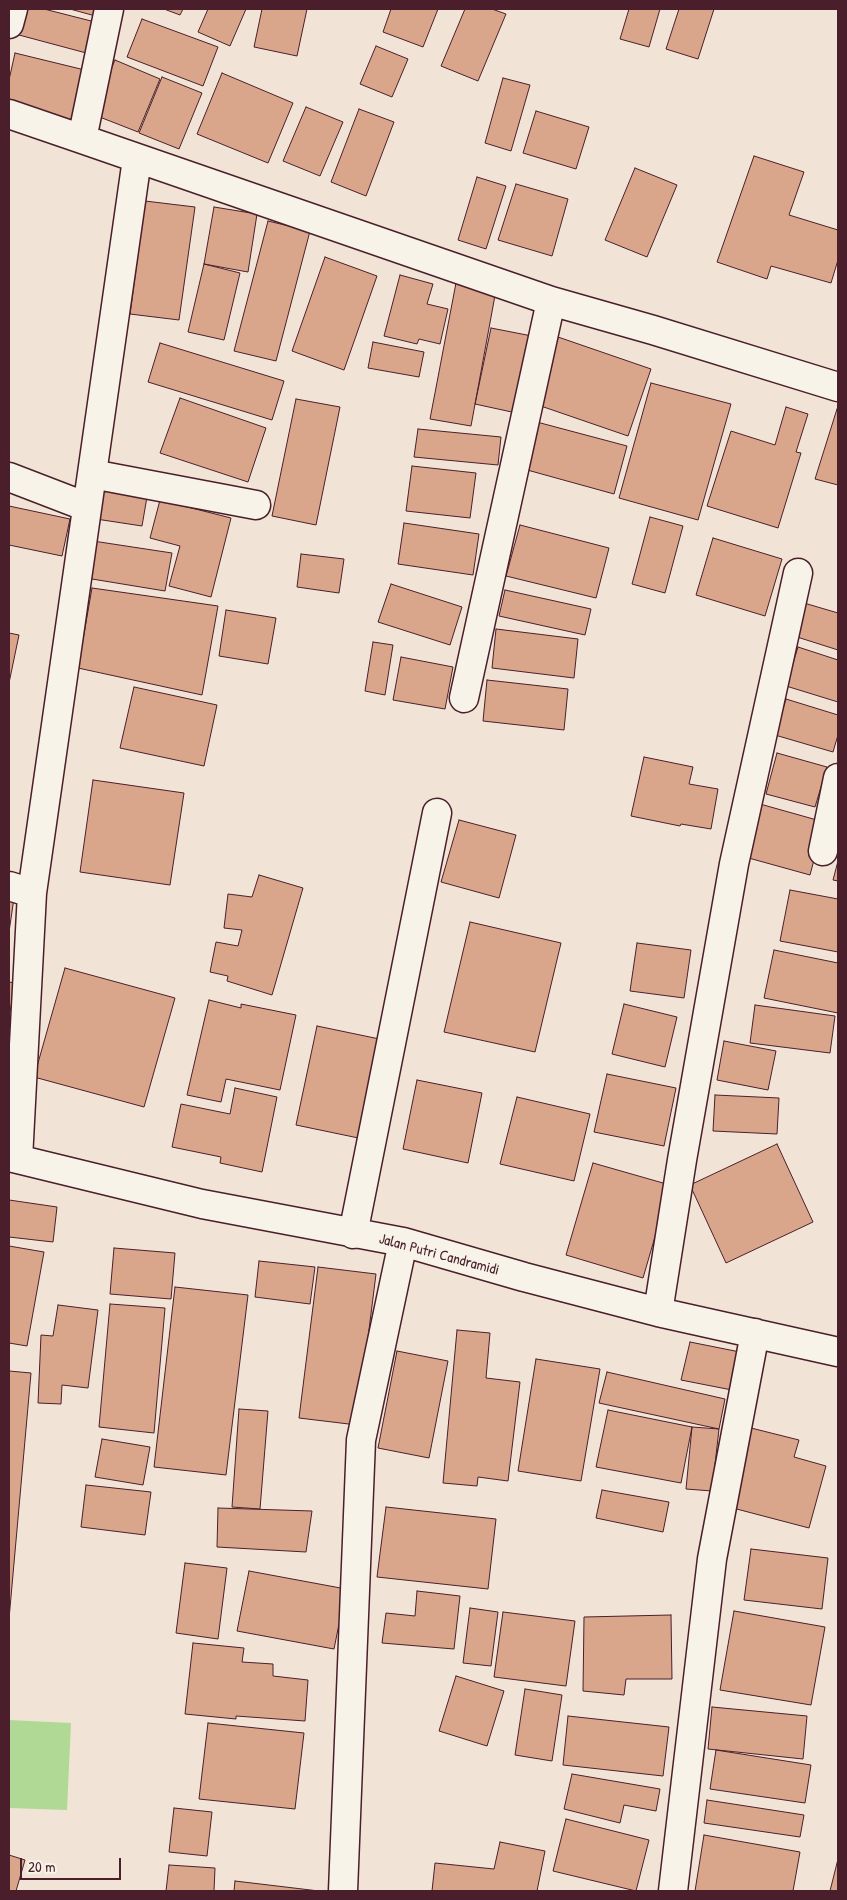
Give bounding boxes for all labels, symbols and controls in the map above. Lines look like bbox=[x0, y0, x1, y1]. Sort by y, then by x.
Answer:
street label: Jalan Putri Candramidi bbox=[377, 1230, 501, 1280]
scale bar bbox=[22, 1848, 124, 1880]
text: 20 m bbox=[28, 1856, 55, 1877]

